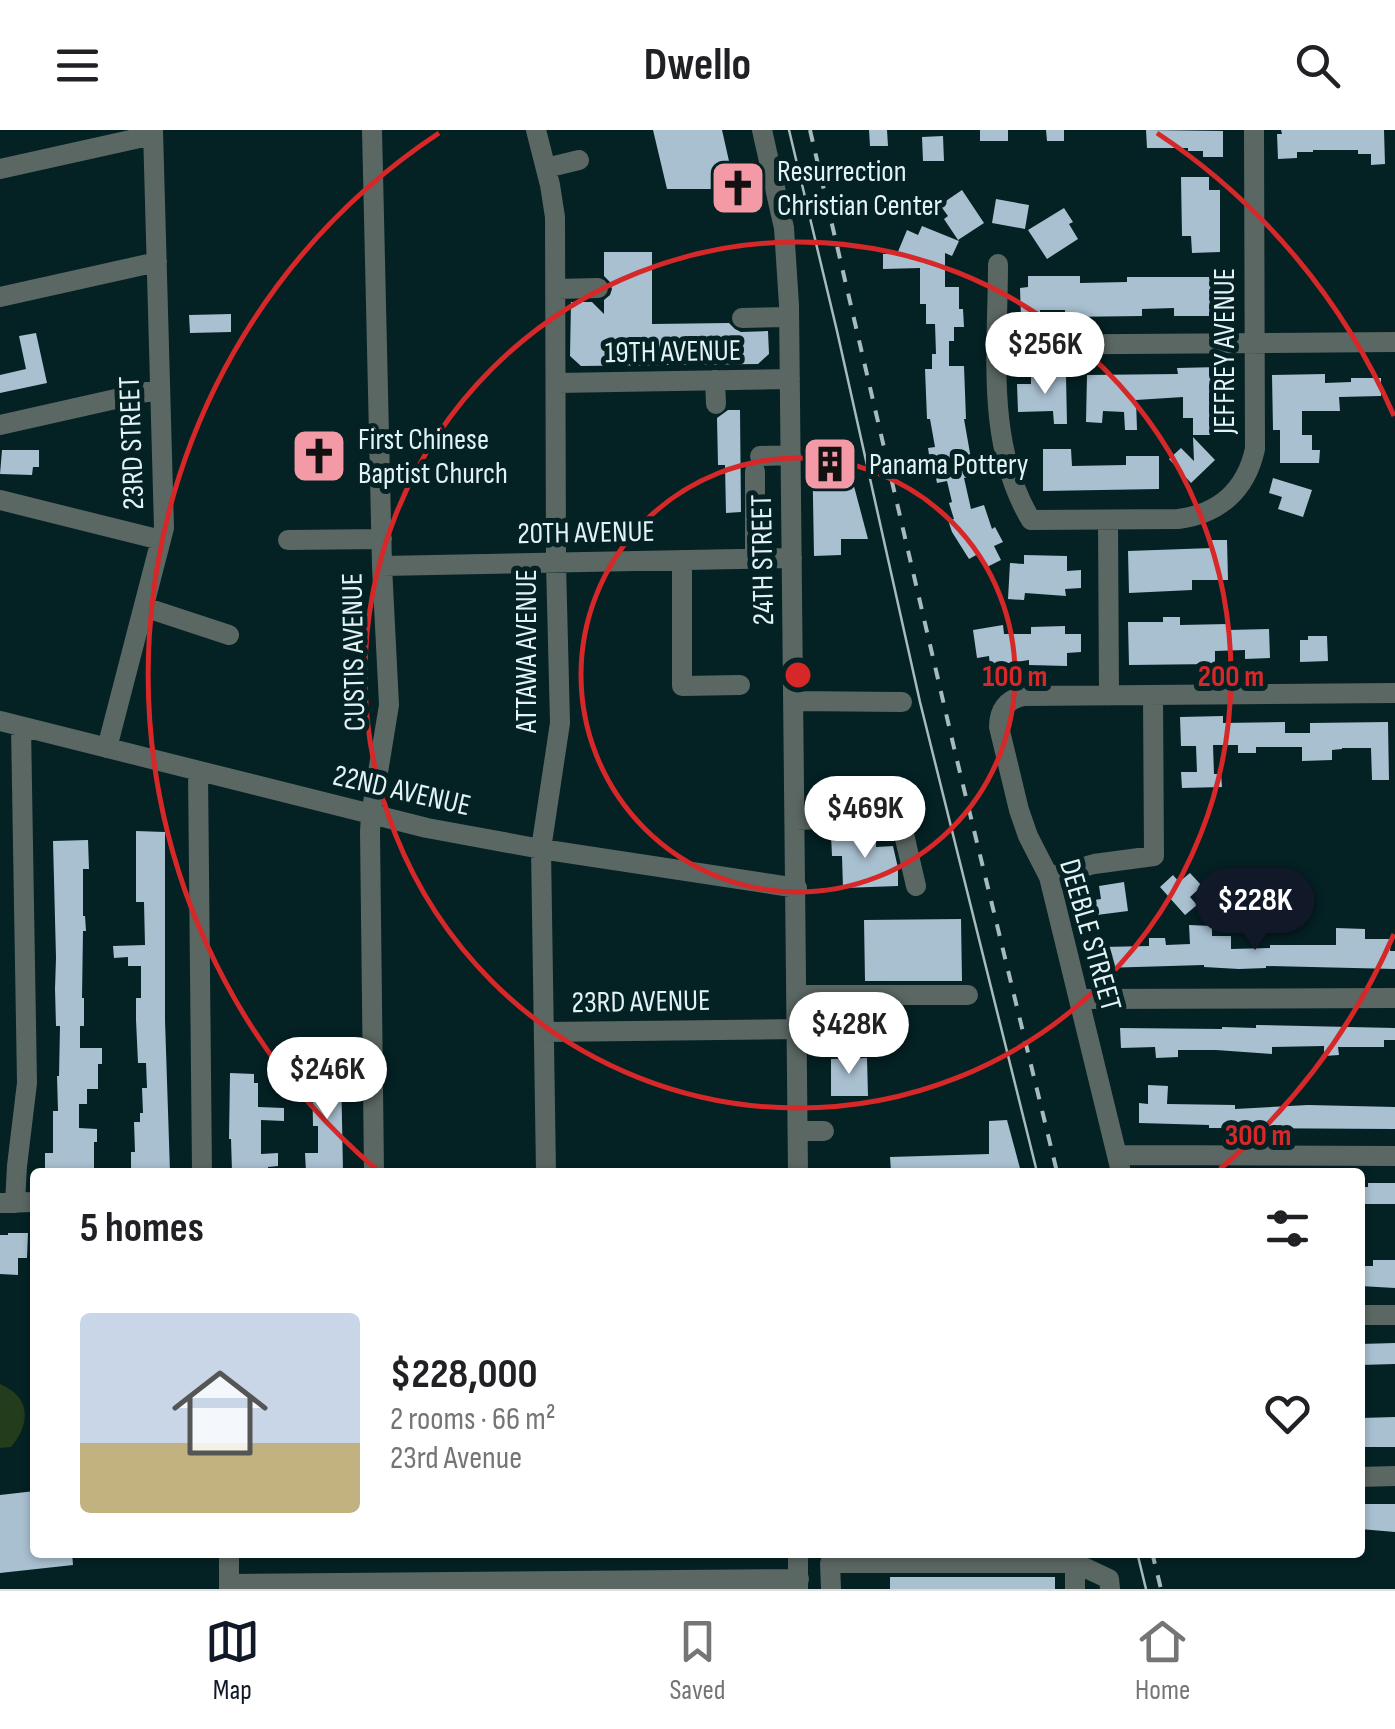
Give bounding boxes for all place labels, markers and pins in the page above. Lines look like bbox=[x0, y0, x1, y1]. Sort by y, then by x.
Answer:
place label: Resurrection Christian Center bbox=[777, 154, 943, 224]
church icon: Resurrection Christian Center bbox=[708, 158, 768, 218]
pin: $256K bbox=[975, 312, 1115, 397]
place label: First Chinese Baptist Church bbox=[358, 422, 508, 492]
church icon: First Chinese Baptist Church bbox=[289, 426, 349, 486]
building icon: Panama Pottery bbox=[800, 434, 860, 494]
place label: Panama Pottery bbox=[869, 447, 1029, 483]
centre of rings bbox=[780, 657, 816, 693]
pin: $469K bbox=[795, 776, 935, 861]
pin: $228K bbox=[1185, 868, 1325, 953]
pin: $428K bbox=[779, 992, 919, 1077]
pin: $246K bbox=[257, 1037, 397, 1122]

